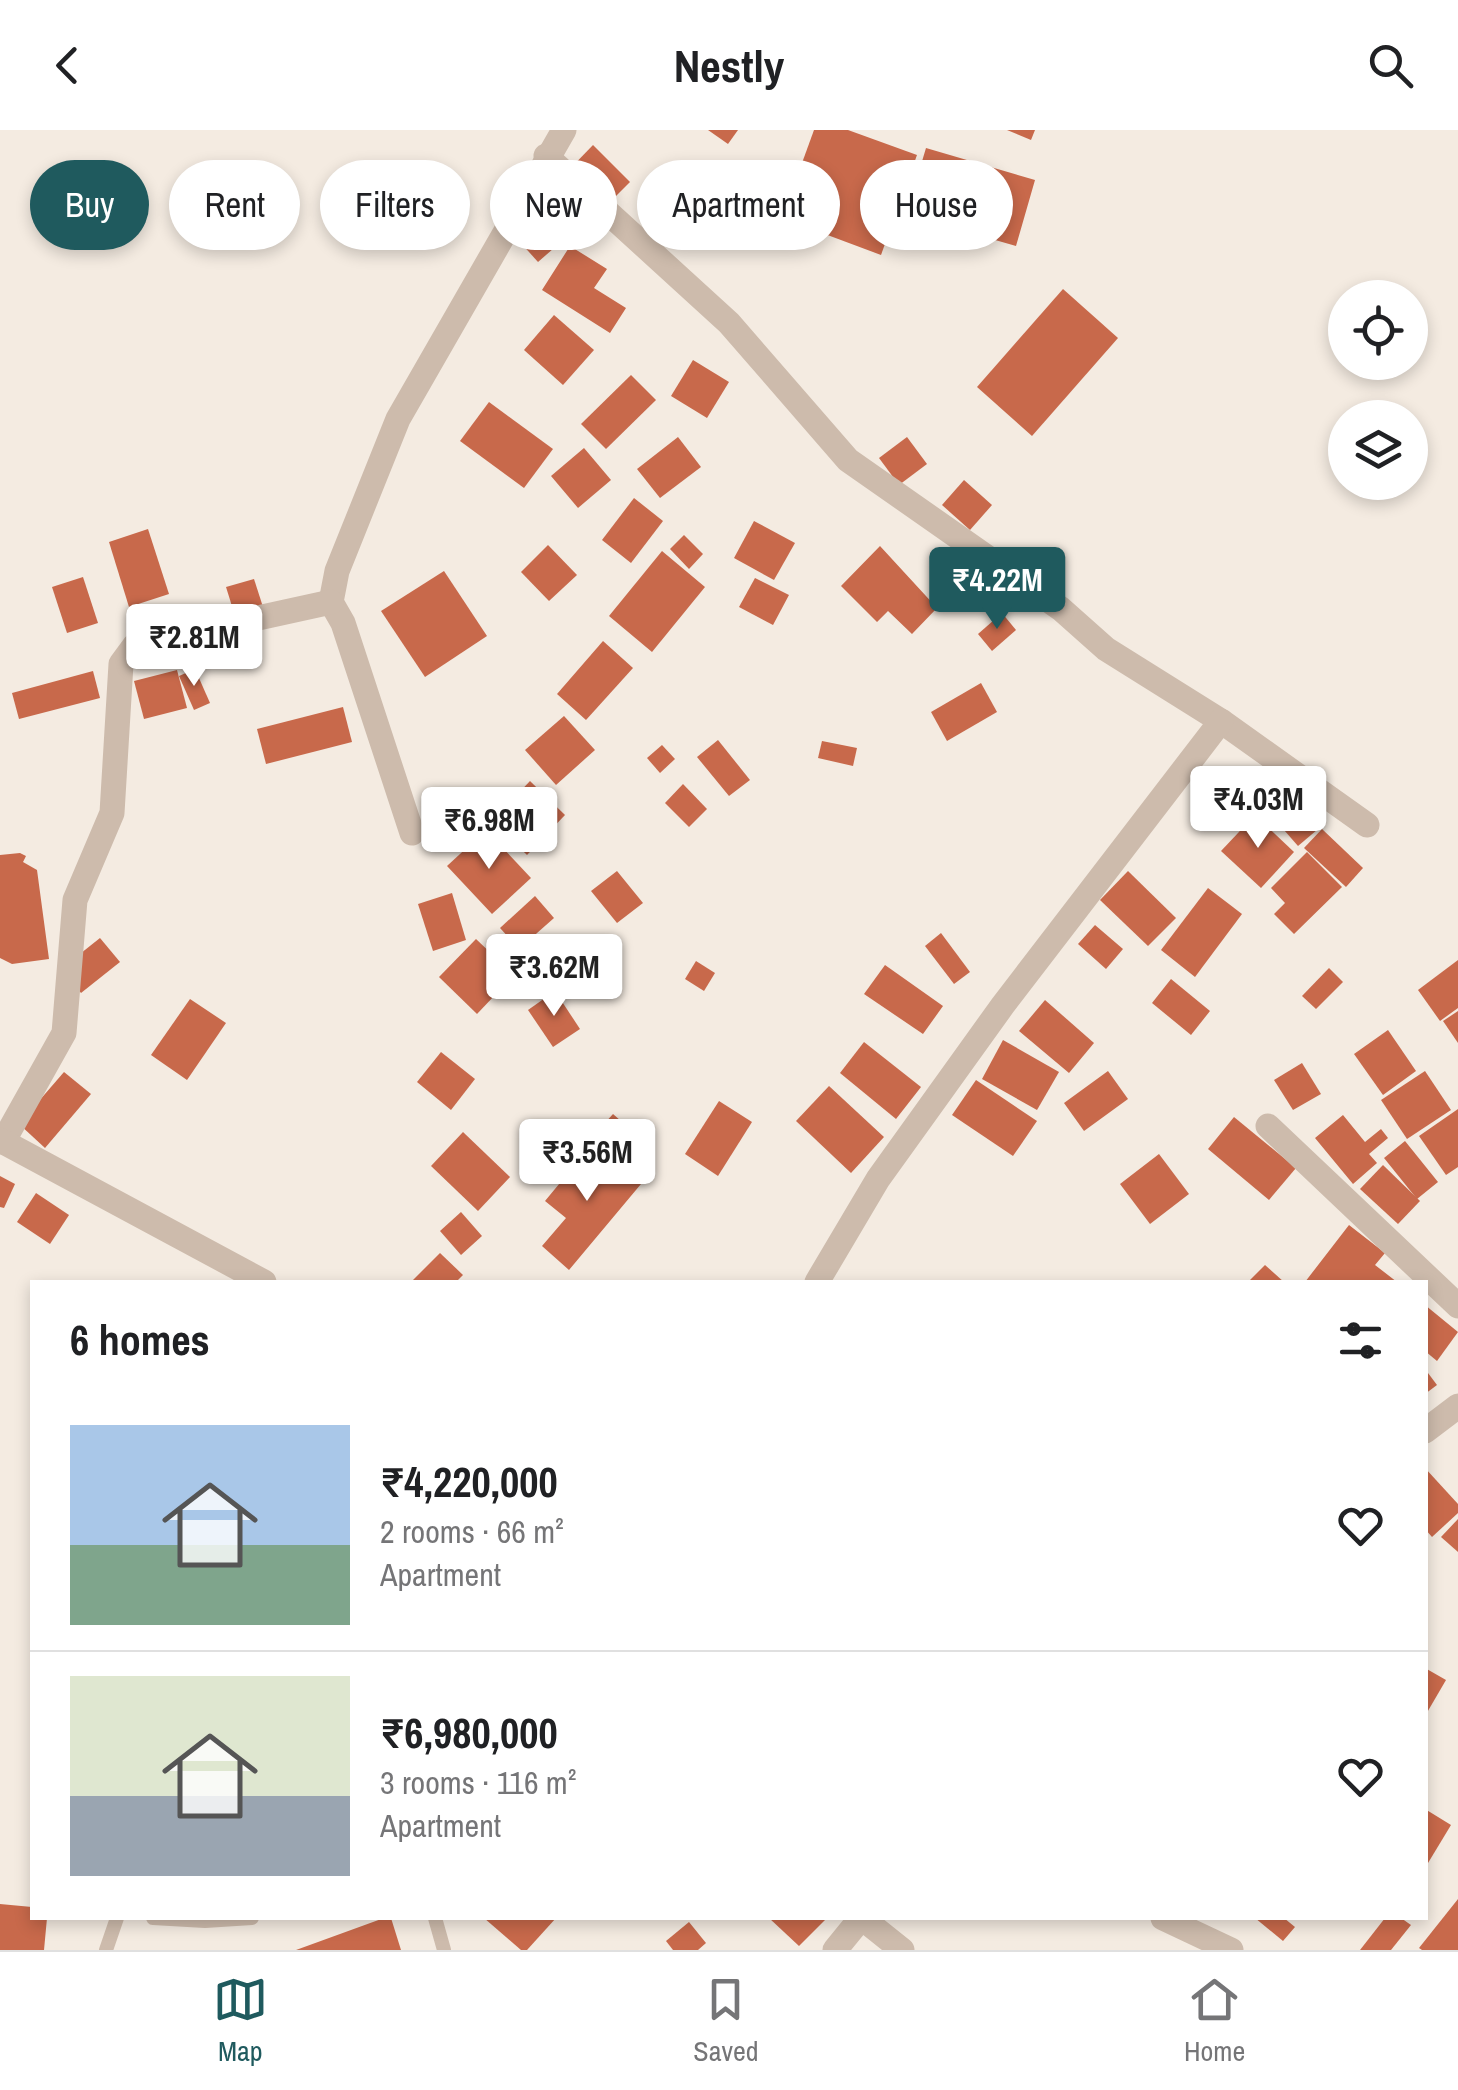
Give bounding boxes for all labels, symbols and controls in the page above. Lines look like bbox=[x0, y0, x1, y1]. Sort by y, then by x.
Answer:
text: Nestly bbox=[674, 35, 784, 96]
icon: back bbox=[40, 38, 95, 93]
icon: search bbox=[1363, 38, 1418, 93]
chip: Buy bbox=[30, 160, 149, 250]
chip: Rent bbox=[169, 160, 300, 250]
chip: Filters bbox=[320, 160, 470, 250]
chip: New bbox=[490, 160, 617, 250]
chip: Apartment bbox=[637, 160, 840, 250]
chip: House bbox=[860, 160, 1013, 250]
map controls bbox=[1328, 280, 1428, 500]
button: locate bbox=[1328, 280, 1428, 380]
button: layers bbox=[1328, 400, 1428, 500]
pin: ₹4.22M bbox=[916, 547, 1078, 632]
text: ₹4.22M bbox=[951, 558, 1043, 601]
pin: ₹2.81M bbox=[113, 604, 275, 689]
text: ₹2.81M bbox=[148, 615, 240, 658]
pin: ₹4.03M bbox=[1177, 766, 1339, 851]
text: ₹4.03M bbox=[1212, 777, 1304, 820]
pin: ₹6.98M bbox=[408, 787, 570, 872]
text: ₹6.98M bbox=[443, 798, 535, 841]
pin: ₹3.62M bbox=[473, 934, 635, 1019]
text: ₹3.62M bbox=[508, 945, 600, 988]
pin: ₹3.56M bbox=[506, 1119, 668, 1204]
text: ₹3.56M bbox=[541, 1130, 633, 1173]
text: 6 homes bbox=[70, 1312, 210, 1368]
icon: filters bbox=[1333, 1313, 1388, 1368]
text: ₹4,220,000 bbox=[380, 1454, 558, 1510]
icon: home bbox=[150, 1465, 270, 1585]
icon: heart bbox=[1333, 1498, 1388, 1553]
text: 2 rooms · 66 m² bbox=[380, 1510, 564, 1553]
text: Apartment bbox=[380, 1553, 501, 1596]
text: ₹6,980,000 bbox=[380, 1705, 558, 1761]
icon: home bbox=[150, 1716, 270, 1836]
icon: heart bbox=[1333, 1749, 1388, 1804]
text: 3 rooms · 116 m² bbox=[380, 1761, 576, 1804]
text: Apartment bbox=[380, 1804, 501, 1847]
tab: Map bbox=[213, 1972, 268, 2070]
tab: Saved bbox=[693, 1972, 758, 2070]
tab: Home bbox=[1184, 1972, 1245, 2070]

